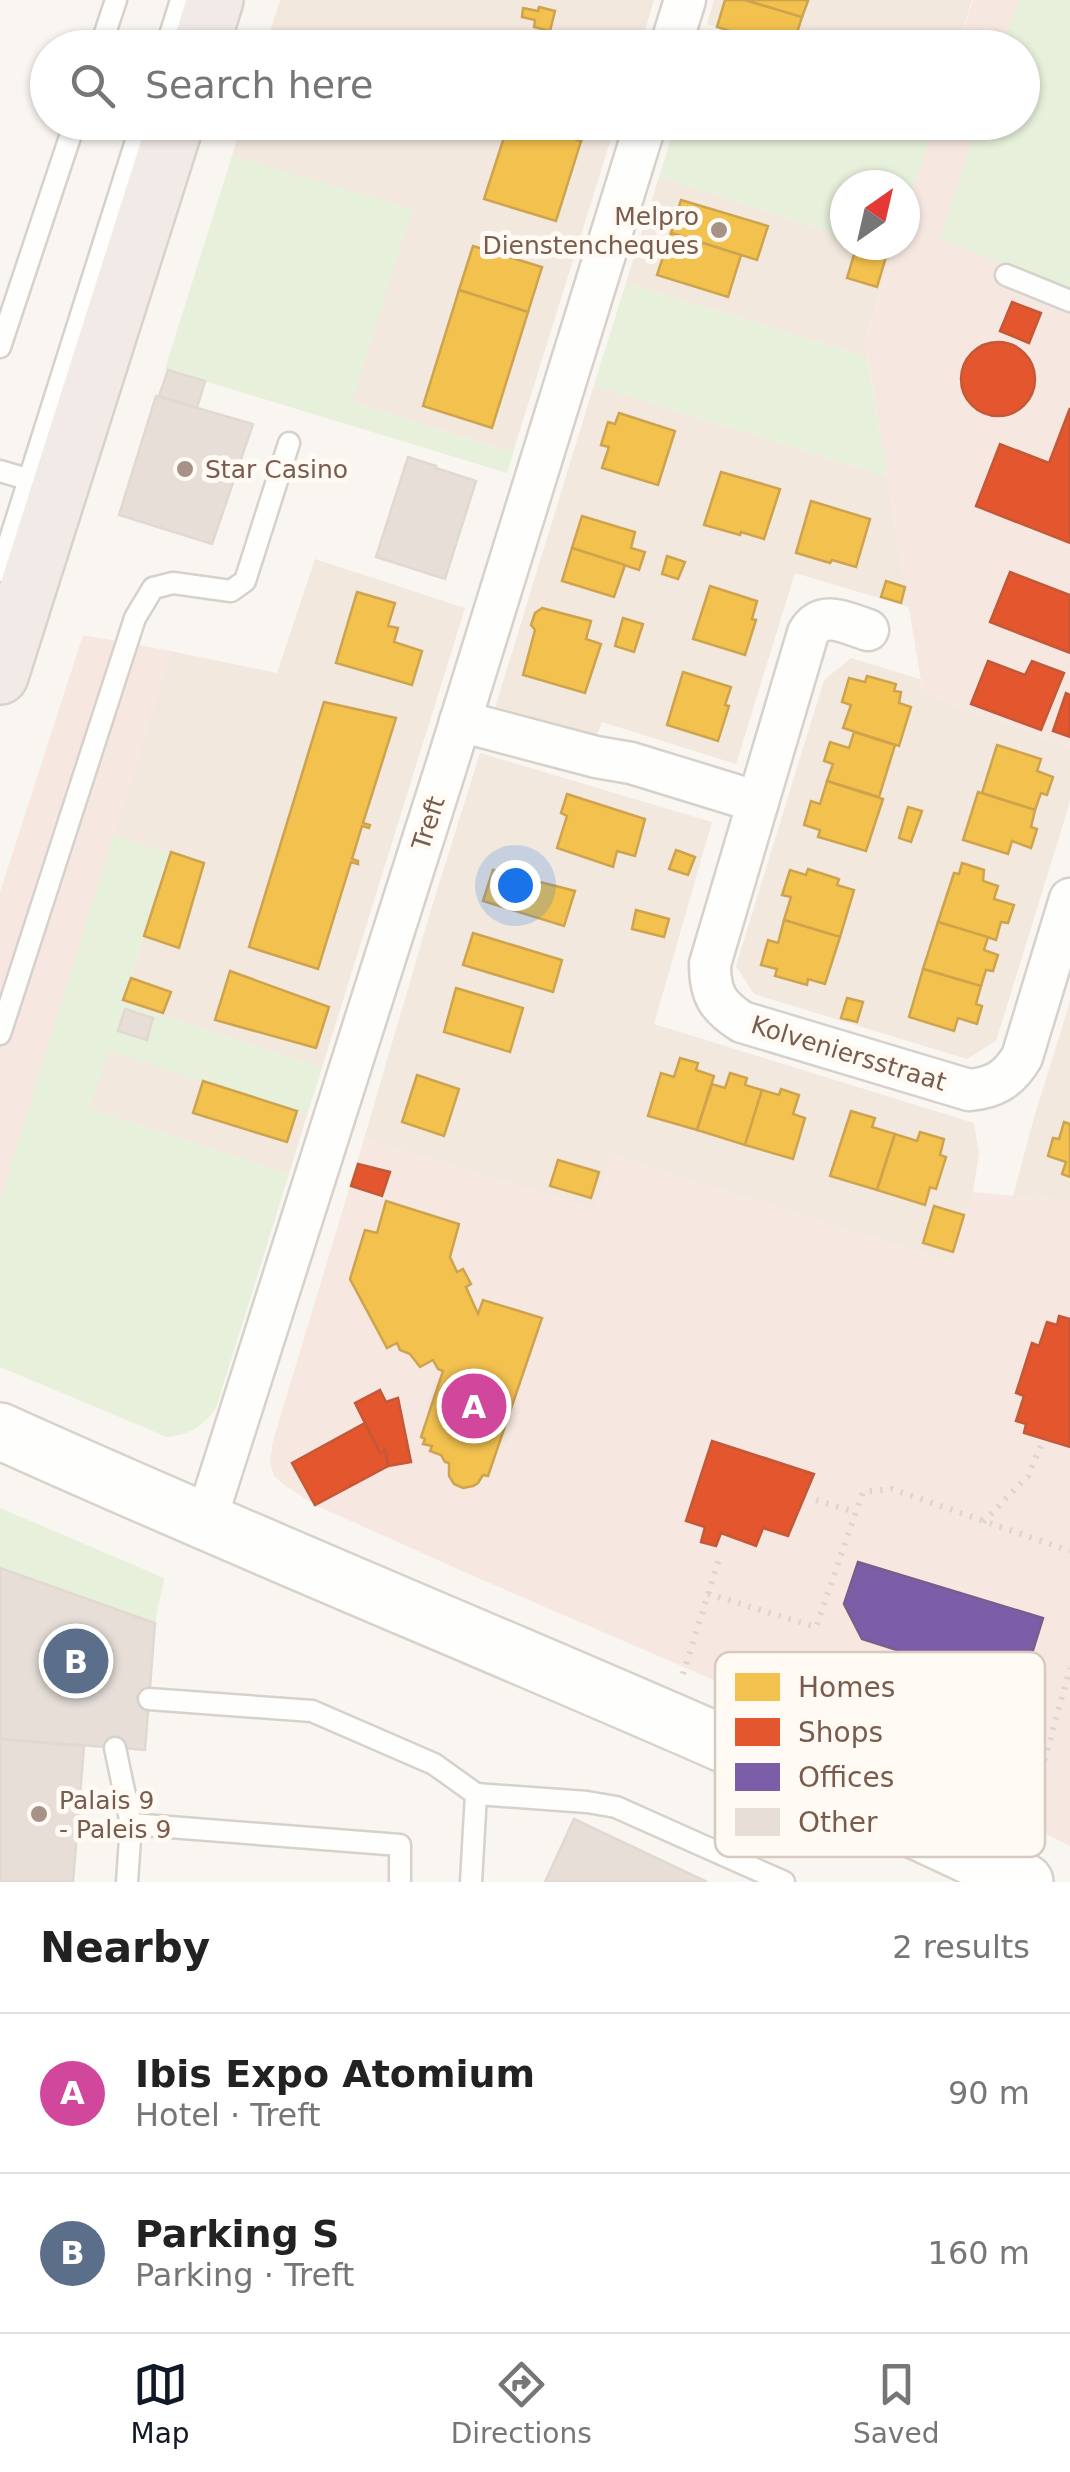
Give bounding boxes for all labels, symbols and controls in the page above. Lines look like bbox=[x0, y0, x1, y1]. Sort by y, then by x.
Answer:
search box bbox=[30, 30, 1040, 140]
icon: search bbox=[65, 58, 120, 113]
text: Search here bbox=[145, 63, 373, 107]
north arrow bbox=[830, 170, 920, 260]
place label: Melpro Dienstencheques bbox=[482, 202, 699, 260]
marker: Melpro Dienstencheques bbox=[708, 219, 730, 241]
place label: Star Casino bbox=[205, 455, 348, 484]
marker: Star Casino bbox=[174, 458, 196, 480]
street label: Treft bbox=[406, 792, 451, 855]
your location bbox=[490, 860, 541, 911]
street label: Kolveniersstraat bbox=[748, 1010, 950, 1097]
pin: A bbox=[442, 1368, 506, 1444]
pin: B bbox=[44, 1624, 108, 1698]
legend bbox=[715, 1652, 1045, 1857]
text: Homes bbox=[798, 1671, 895, 1704]
text: Shops bbox=[798, 1716, 883, 1749]
text: Offices bbox=[798, 1761, 894, 1794]
place label: Palais 9 - Paleis 9 bbox=[59, 1786, 171, 1844]
marker: Palais 9 - Paleis 9 bbox=[28, 1803, 50, 1825]
text: Other bbox=[798, 1806, 878, 1839]
text: Nearby bbox=[40, 1923, 210, 1972]
text: 2 results bbox=[892, 1928, 1030, 1966]
text: Ibis Expo Atomium bbox=[135, 2052, 535, 2096]
text: A bbox=[60, 2074, 85, 2112]
text: 90 m bbox=[948, 2074, 1030, 2112]
text: Hotel · Treft bbox=[135, 2096, 321, 2134]
text: Parking S bbox=[135, 2212, 339, 2256]
text: B bbox=[60, 2234, 85, 2272]
text: 160 m bbox=[928, 2234, 1030, 2272]
text: Parking · Treft bbox=[135, 2256, 354, 2294]
tab: Map bbox=[131, 2357, 190, 2450]
tab: Directions bbox=[451, 2357, 592, 2450]
tab: Saved bbox=[853, 2357, 939, 2450]

